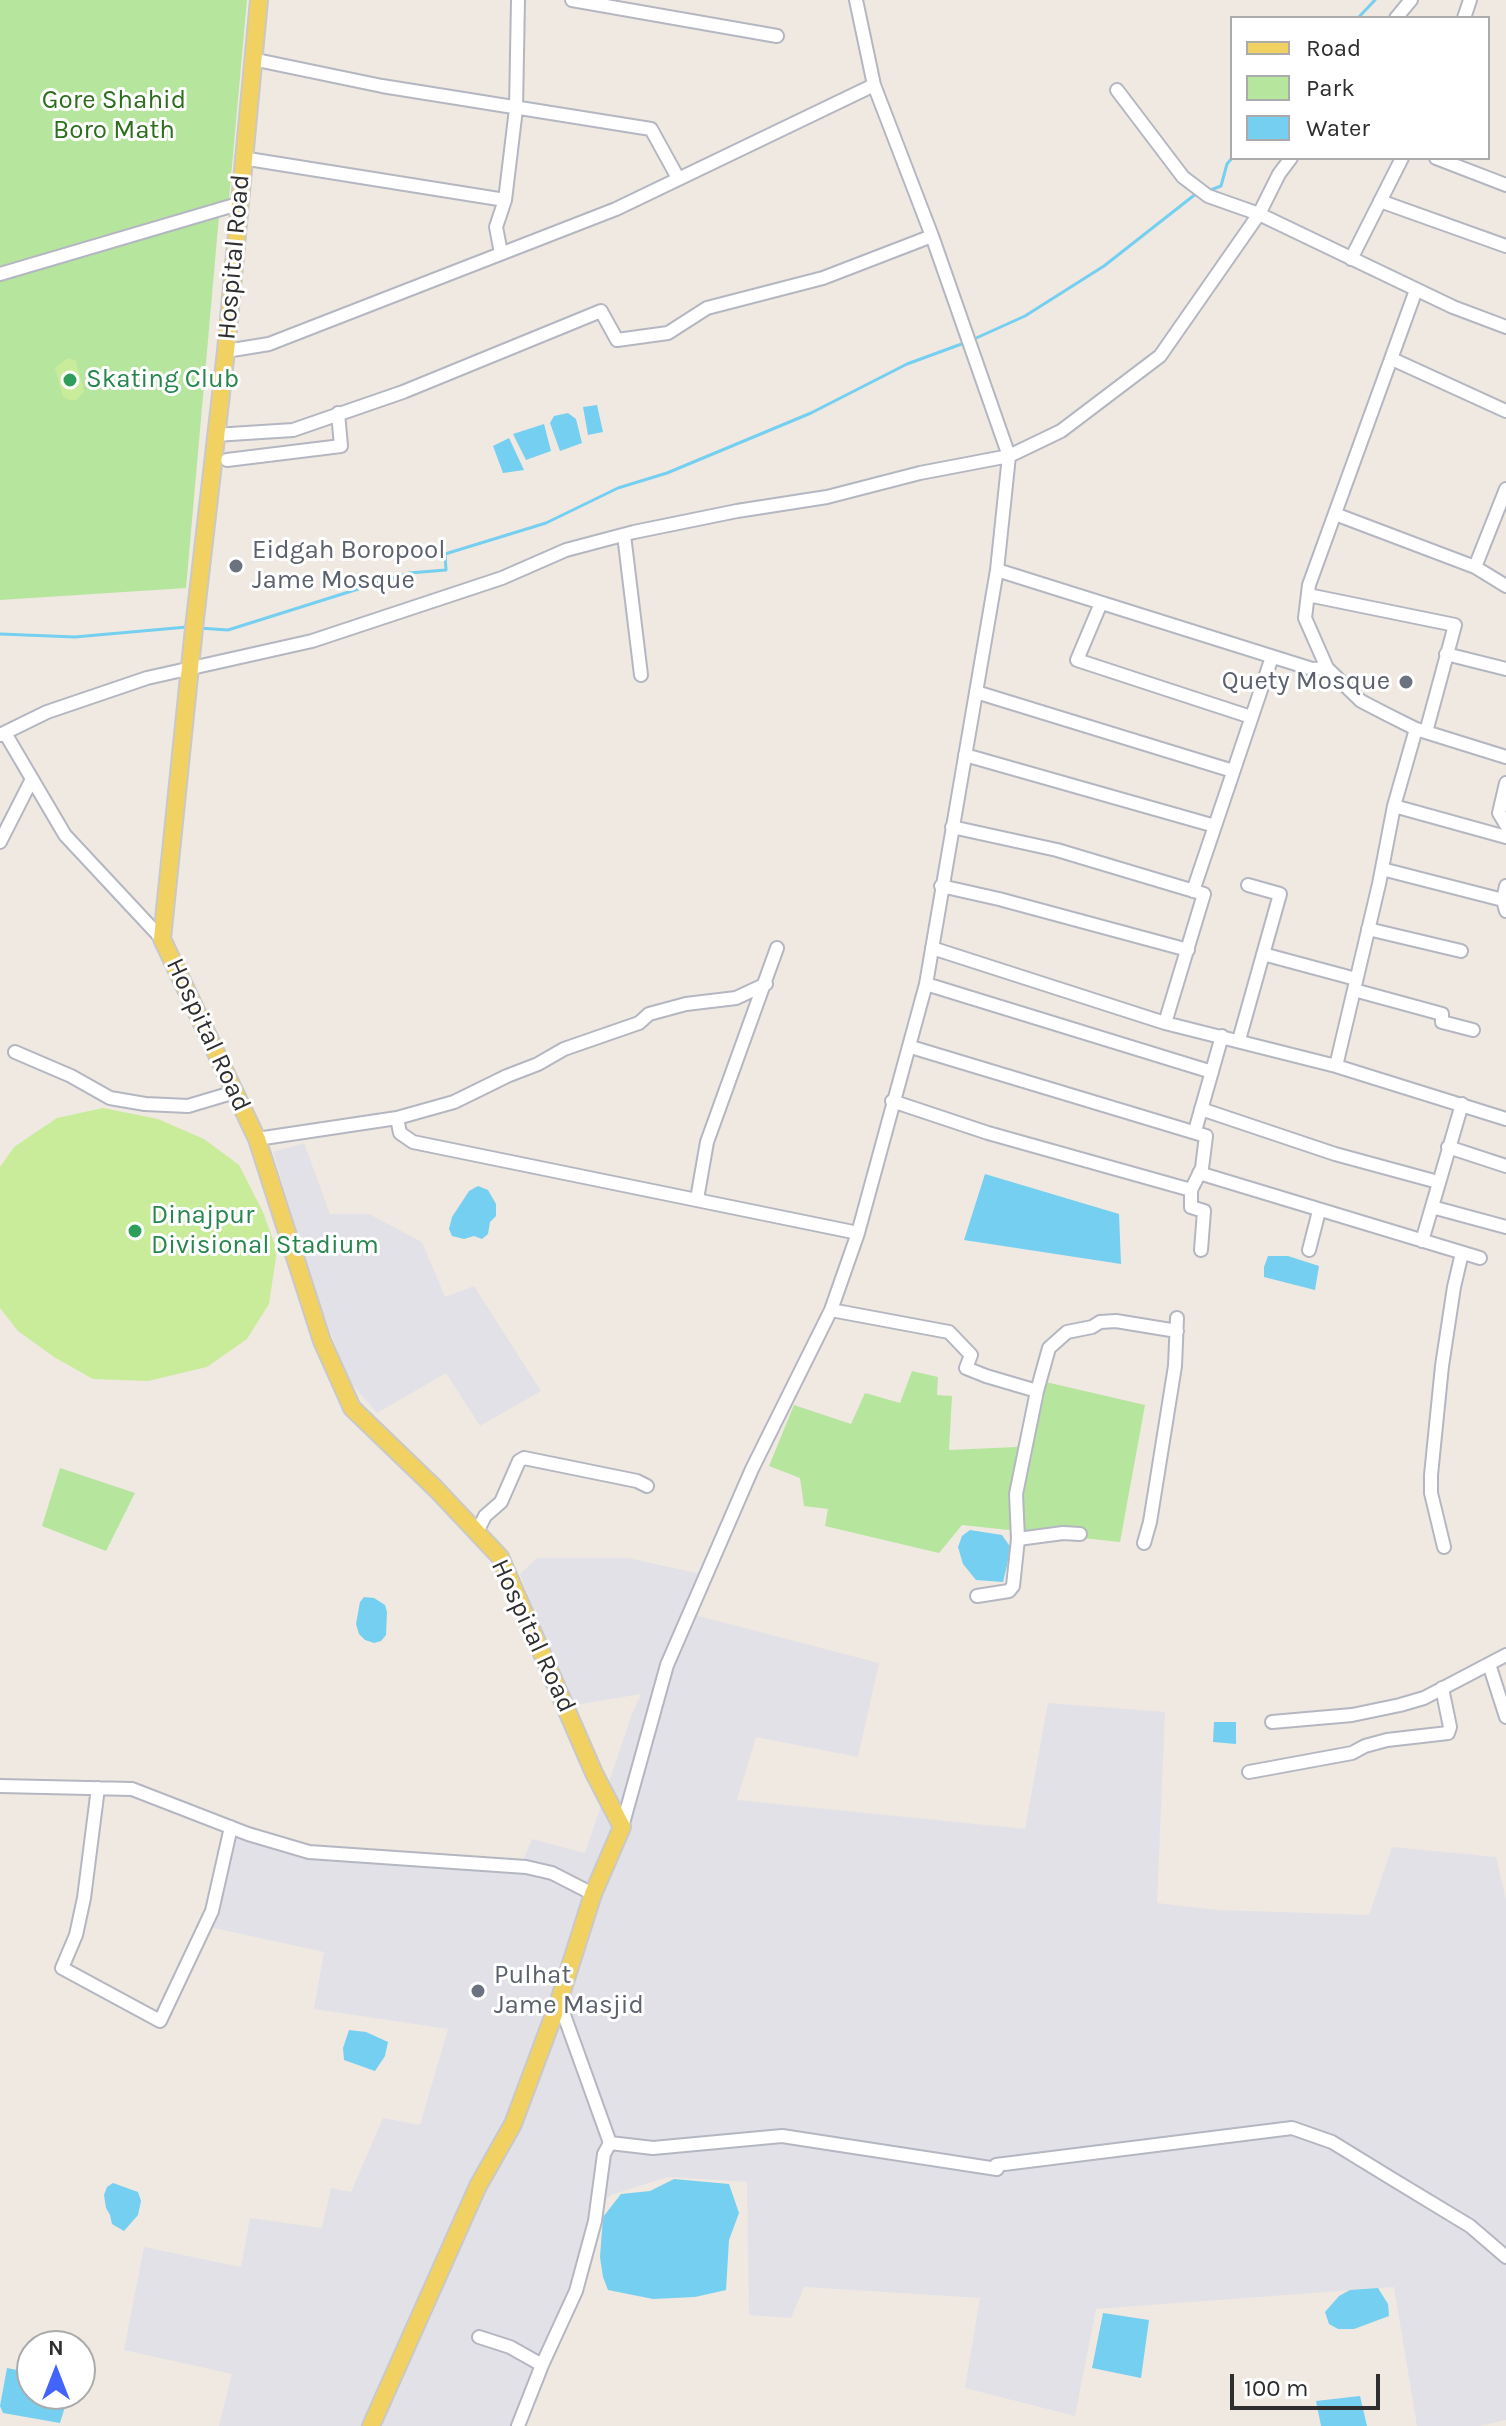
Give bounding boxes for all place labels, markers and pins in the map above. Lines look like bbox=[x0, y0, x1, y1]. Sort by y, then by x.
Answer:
place label: Skating Club bbox=[86, 364, 239, 396]
marker: Skating Club bbox=[61, 371, 79, 389]
place label: Eidgah Boropool Jame Mosque bbox=[252, 535, 445, 596]
marker: Eidgah Boropool Jame Mosque bbox=[227, 557, 245, 575]
place label: Quety Mosque bbox=[1222, 666, 1390, 698]
marker: Quety Mosque bbox=[1397, 673, 1415, 691]
place label: Dinajpur Divisional Stadium bbox=[151, 1200, 379, 1262]
marker: Dinajpur Divisional Stadium bbox=[126, 1222, 144, 1240]
place label: Pulhat Jame Masjid bbox=[494, 1960, 644, 2022]
marker: Pulhat Jame Masjid bbox=[469, 1982, 487, 2000]

